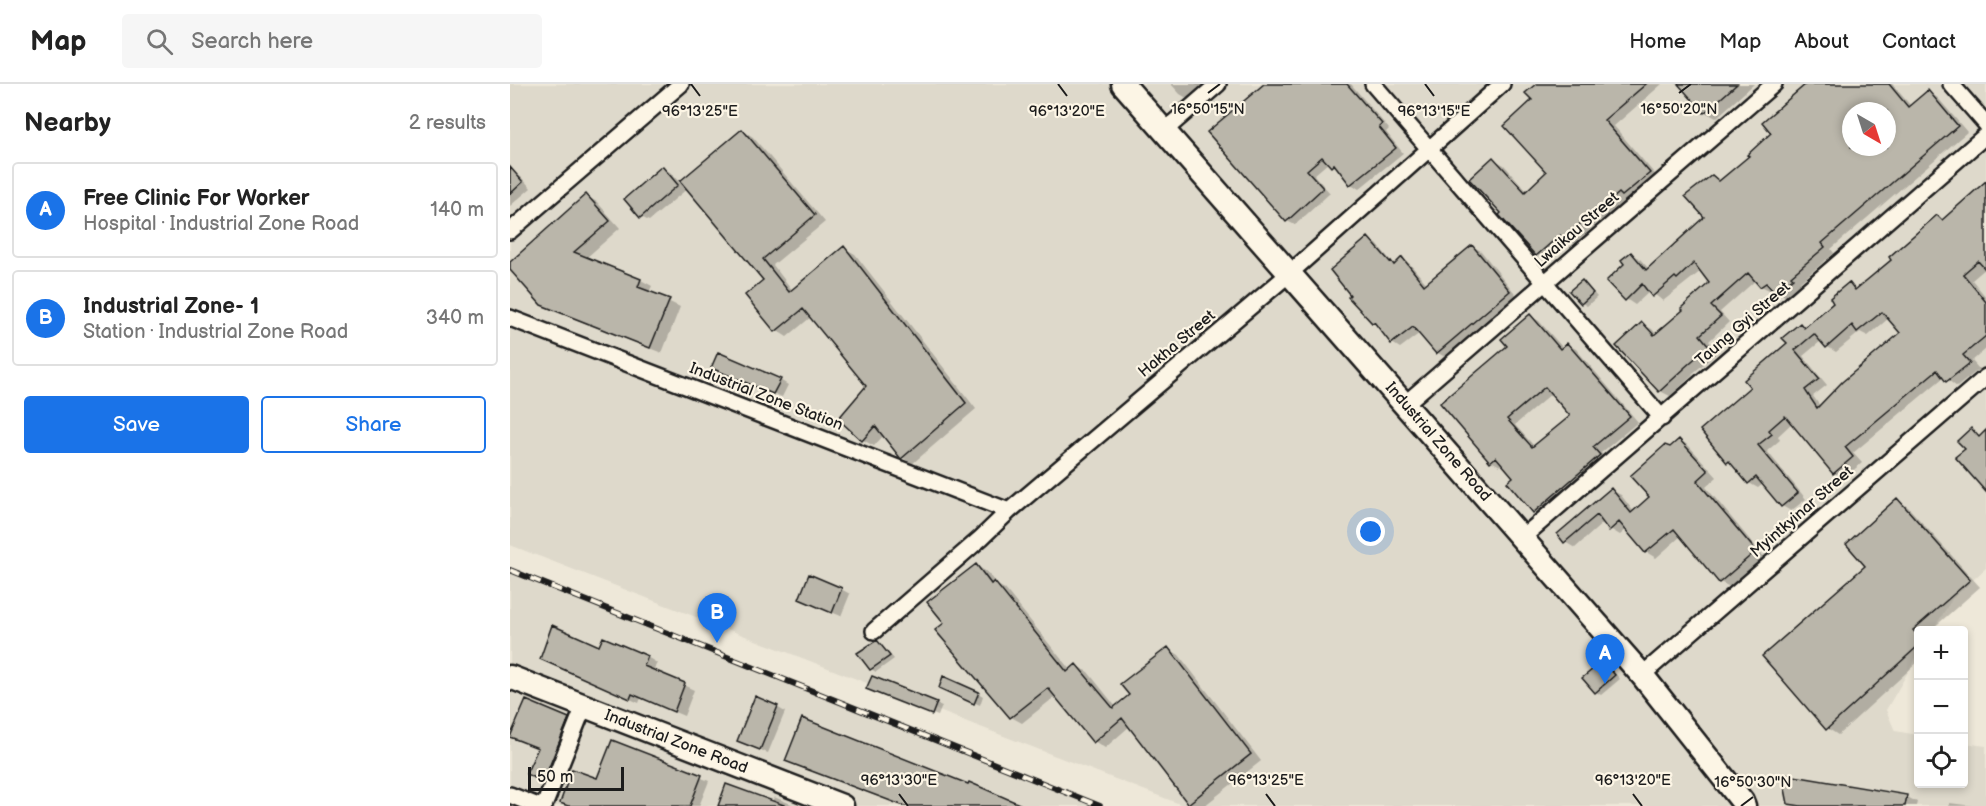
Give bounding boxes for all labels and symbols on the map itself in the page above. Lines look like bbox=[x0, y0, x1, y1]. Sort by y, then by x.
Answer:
text: 16°50'15"N bbox=[1171, 100, 1245, 119]
text: 16°50'20"N bbox=[1641, 100, 1717, 119]
text: 96°13'25"E bbox=[662, 102, 738, 121]
text: 96°13'20"E bbox=[1029, 102, 1105, 121]
text: 96°13'15"E bbox=[1398, 102, 1470, 121]
north arrow bbox=[1842, 102, 1896, 156]
street label: Lwaikau Street bbox=[1531, 188, 1623, 272]
street label: Taung Gyi Street bbox=[1692, 278, 1794, 370]
street label: Hakha Street bbox=[1135, 306, 1219, 382]
street label: Industrial Zone Station bbox=[687, 359, 845, 435]
street label: Industrial Zone Road bbox=[1381, 378, 1495, 506]
street label: Myintkyinar Street bbox=[1747, 462, 1857, 562]
your location bbox=[1356, 517, 1385, 546]
pin: B bbox=[698, 594, 736, 643]
pin: A bbox=[1586, 634, 1624, 684]
street label: Industrial Zone Road bbox=[602, 706, 750, 778]
scale bar bbox=[528, 764, 624, 792]
text: 96°13'30"E bbox=[861, 771, 937, 790]
text: 96°13'25"E bbox=[1228, 771, 1304, 790]
text: 96°13'20"E bbox=[1595, 771, 1671, 790]
text: 16°50'30"N bbox=[1714, 773, 1792, 792]

